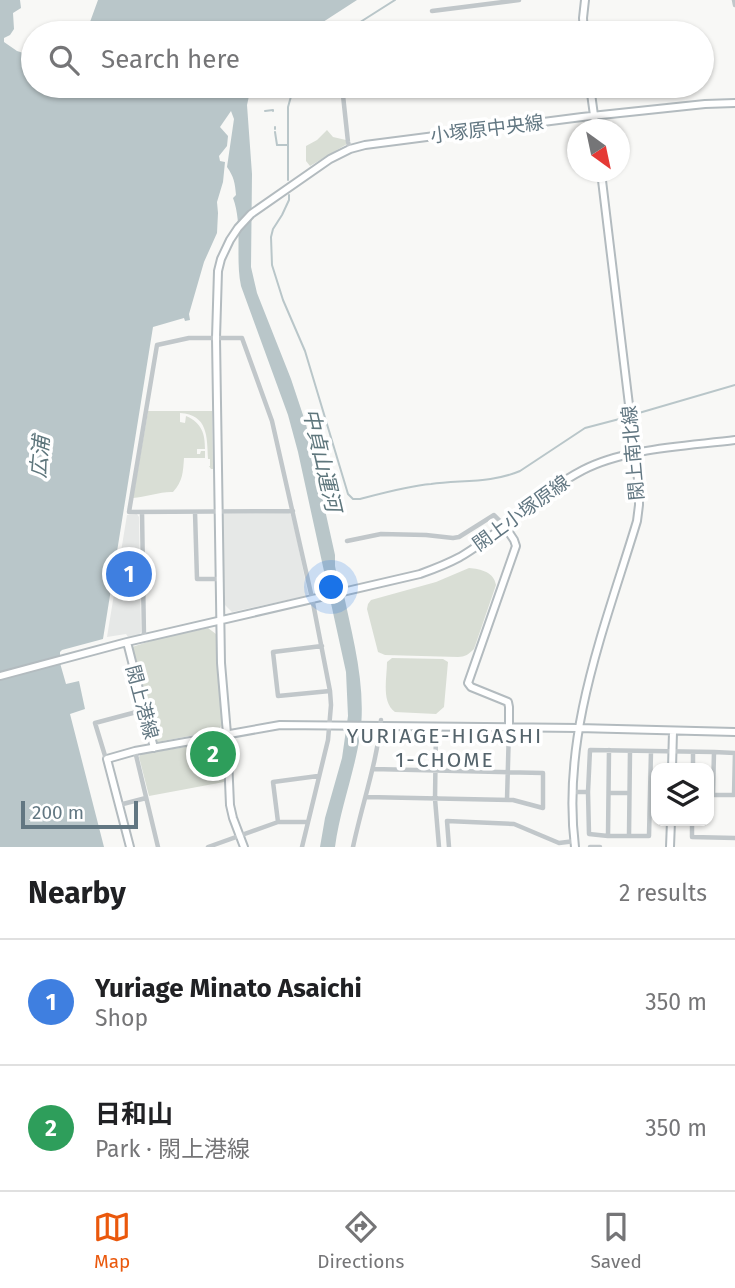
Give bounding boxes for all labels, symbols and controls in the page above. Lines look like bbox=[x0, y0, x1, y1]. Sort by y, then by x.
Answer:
search box bbox=[21, 21, 714, 98]
icon: search bbox=[45, 41, 83, 79]
text: Search here bbox=[101, 44, 240, 75]
street label: 小塚原中央線 bbox=[429, 111, 545, 147]
north arrow bbox=[567, 119, 630, 182]
street label: 閖上南北線 bbox=[617, 405, 649, 501]
water label: 中貞山運河 bbox=[298, 406, 347, 518]
water label: 広浦 bbox=[25, 432, 55, 479]
street label: 閖上小塚原線 bbox=[468, 470, 574, 556]
pin: 1 bbox=[106, 548, 152, 600]
your location bbox=[314, 570, 348, 604]
street label: 閖上港線 bbox=[121, 662, 163, 742]
district label: YURIAGE-HIGASHI 1-CHOME bbox=[347, 723, 543, 773]
pin: 2 bbox=[190, 728, 236, 780]
map controls bbox=[651, 763, 714, 826]
button: layers bbox=[651, 763, 714, 826]
scale bar bbox=[21, 798, 138, 830]
text: 200 m bbox=[32, 801, 84, 824]
text: Nearby bbox=[28, 875, 126, 911]
text: 2 results bbox=[619, 879, 707, 907]
text: Yuriage Minato Asaichi bbox=[95, 973, 362, 1004]
text: 1 bbox=[46, 988, 56, 1016]
text: 350 m bbox=[645, 988, 707, 1016]
text: Shop bbox=[95, 1004, 148, 1032]
text: 日和山 bbox=[95, 1099, 173, 1130]
text: 2 bbox=[45, 1114, 57, 1142]
text: 350 m bbox=[645, 1114, 707, 1142]
text: Park · 閖上港線 bbox=[95, 1135, 250, 1163]
tab: Map bbox=[93, 1208, 131, 1273]
tab: Directions bbox=[317, 1208, 404, 1273]
tab: Saved bbox=[591, 1208, 642, 1273]

